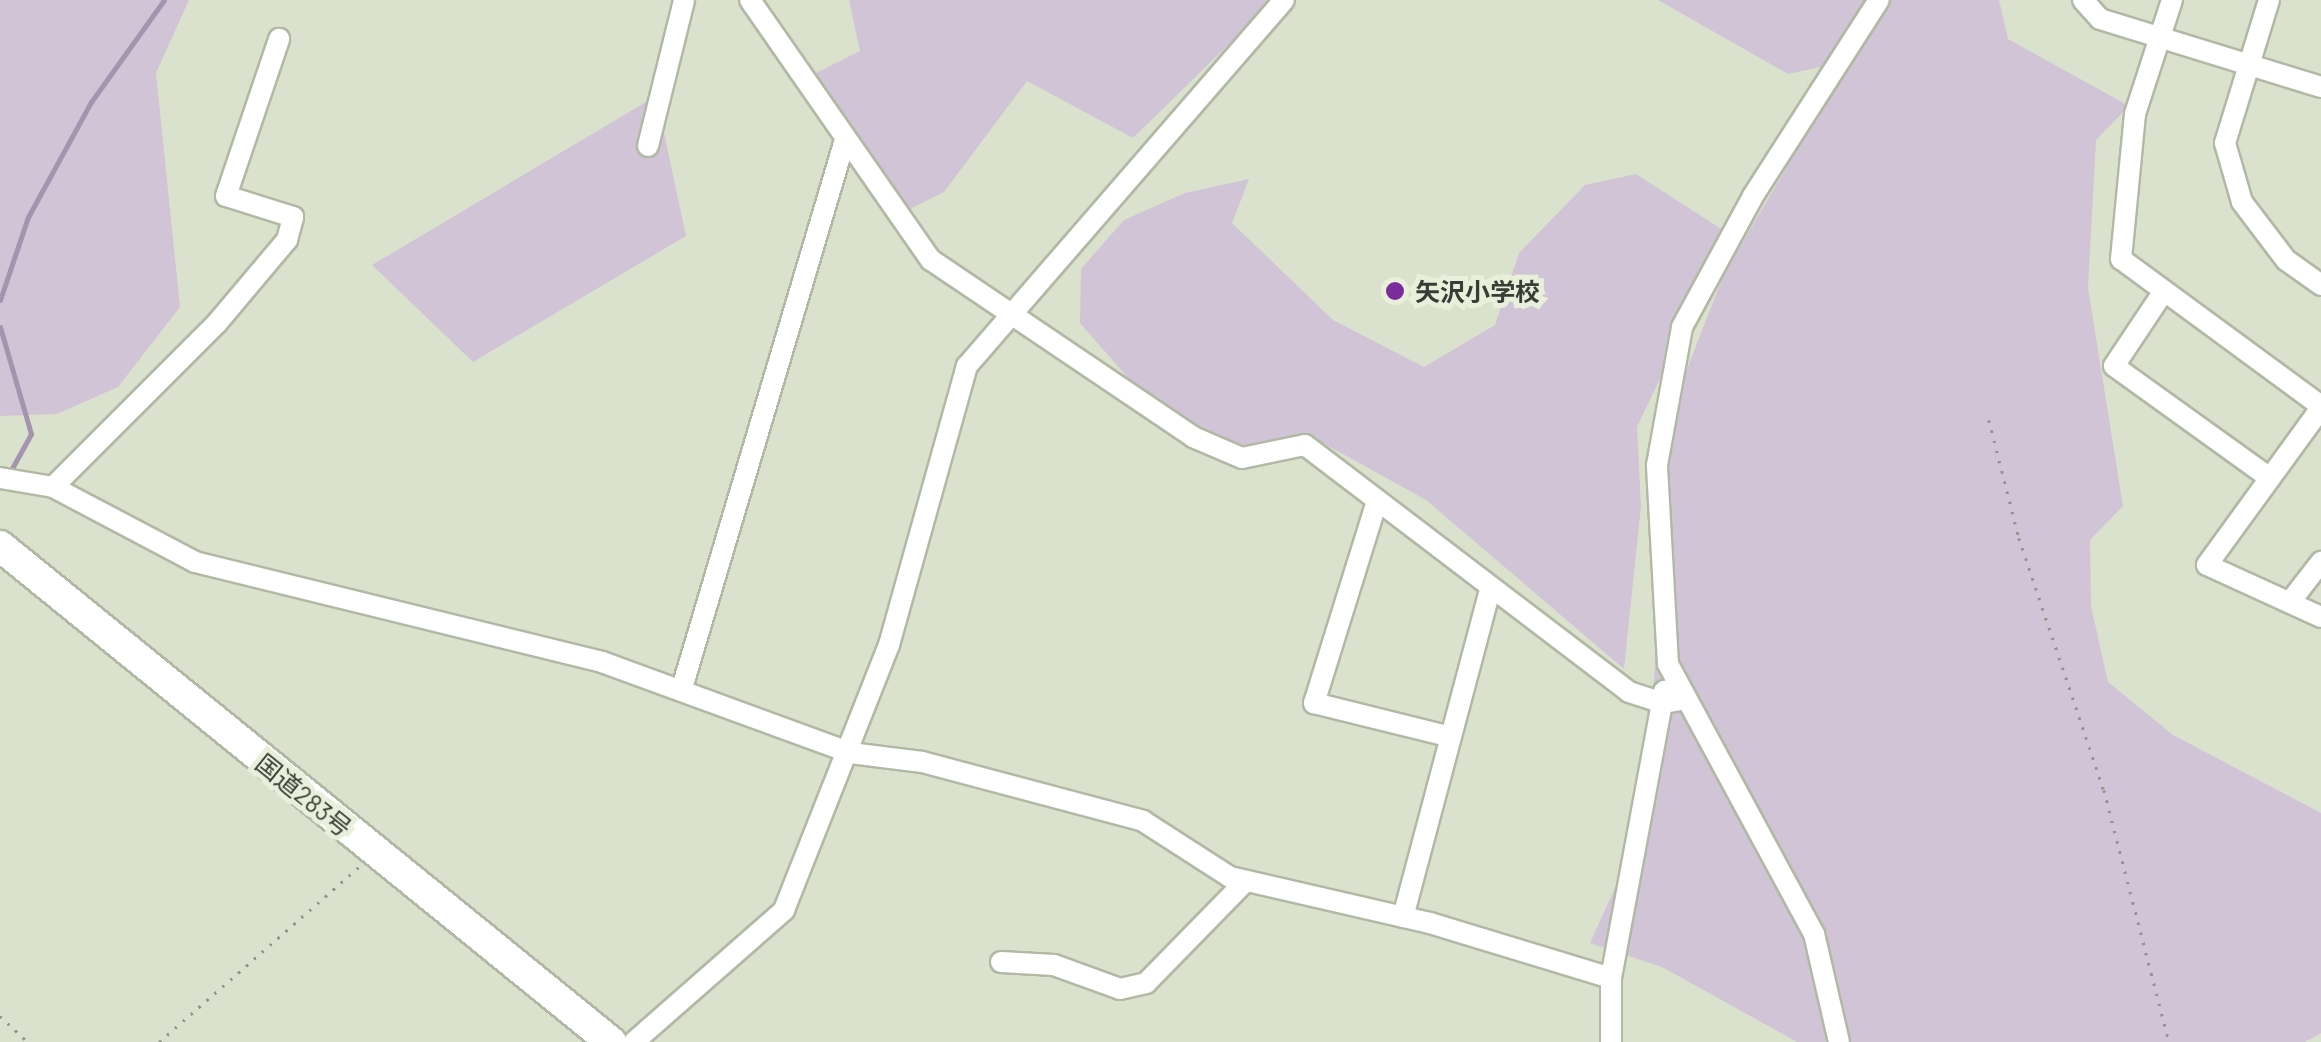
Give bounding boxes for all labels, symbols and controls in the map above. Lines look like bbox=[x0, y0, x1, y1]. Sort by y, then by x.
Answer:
place label: 矢沢小学校 bbox=[1415, 276, 1540, 306]
marker: 矢沢小学校 bbox=[1384, 280, 1406, 302]
street label: 国道283号 bbox=[250, 747, 358, 843]

